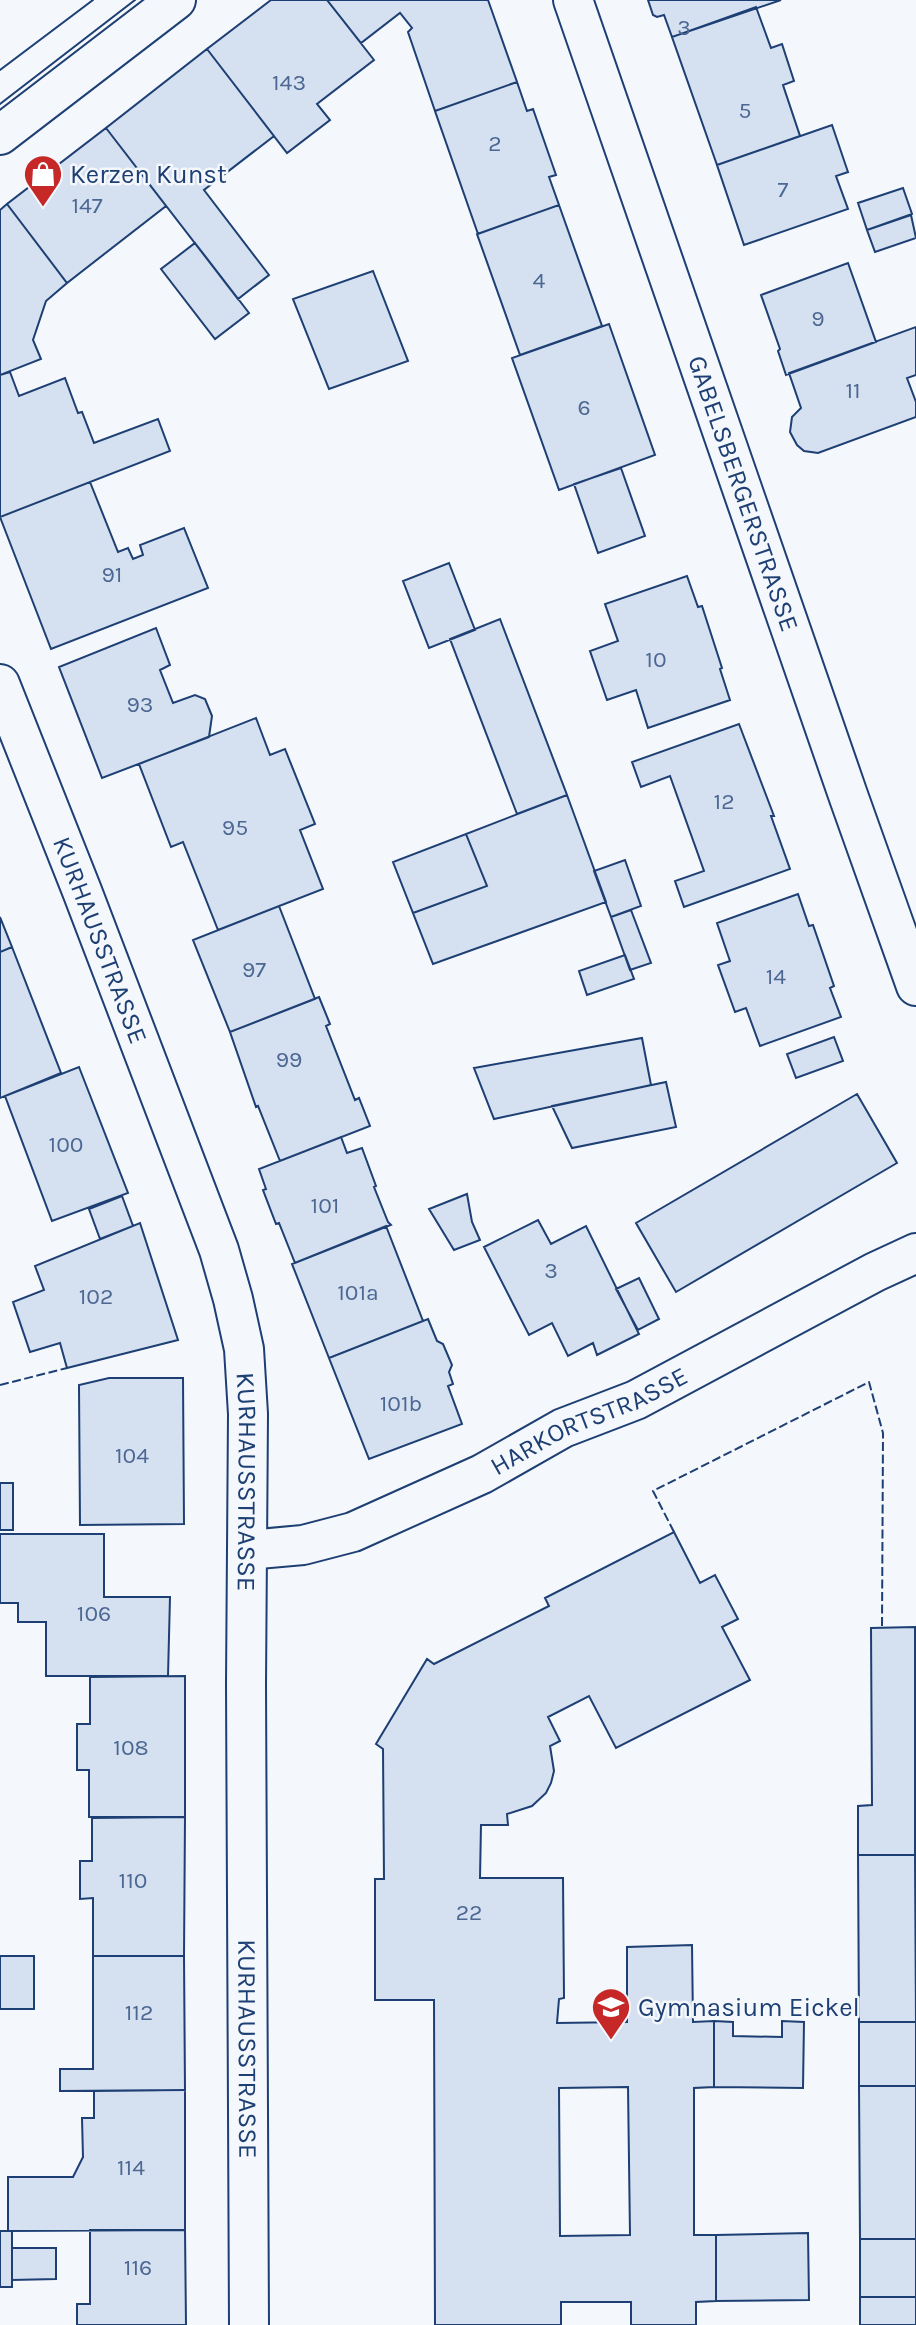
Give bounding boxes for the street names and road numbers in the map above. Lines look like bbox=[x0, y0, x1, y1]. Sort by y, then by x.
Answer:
street label: GABELSBERGERSTRASSE bbox=[682, 351, 806, 635]
street label: KURHAUSSTRASSE bbox=[46, 832, 154, 1048]
street label: HARKORTSTRASSE bbox=[485, 1360, 693, 1482]
street label: KURHAUSSTRASSE bbox=[230, 1371, 264, 1592]
street label: KURHAUSSTRASSE bbox=[232, 1939, 264, 2159]

